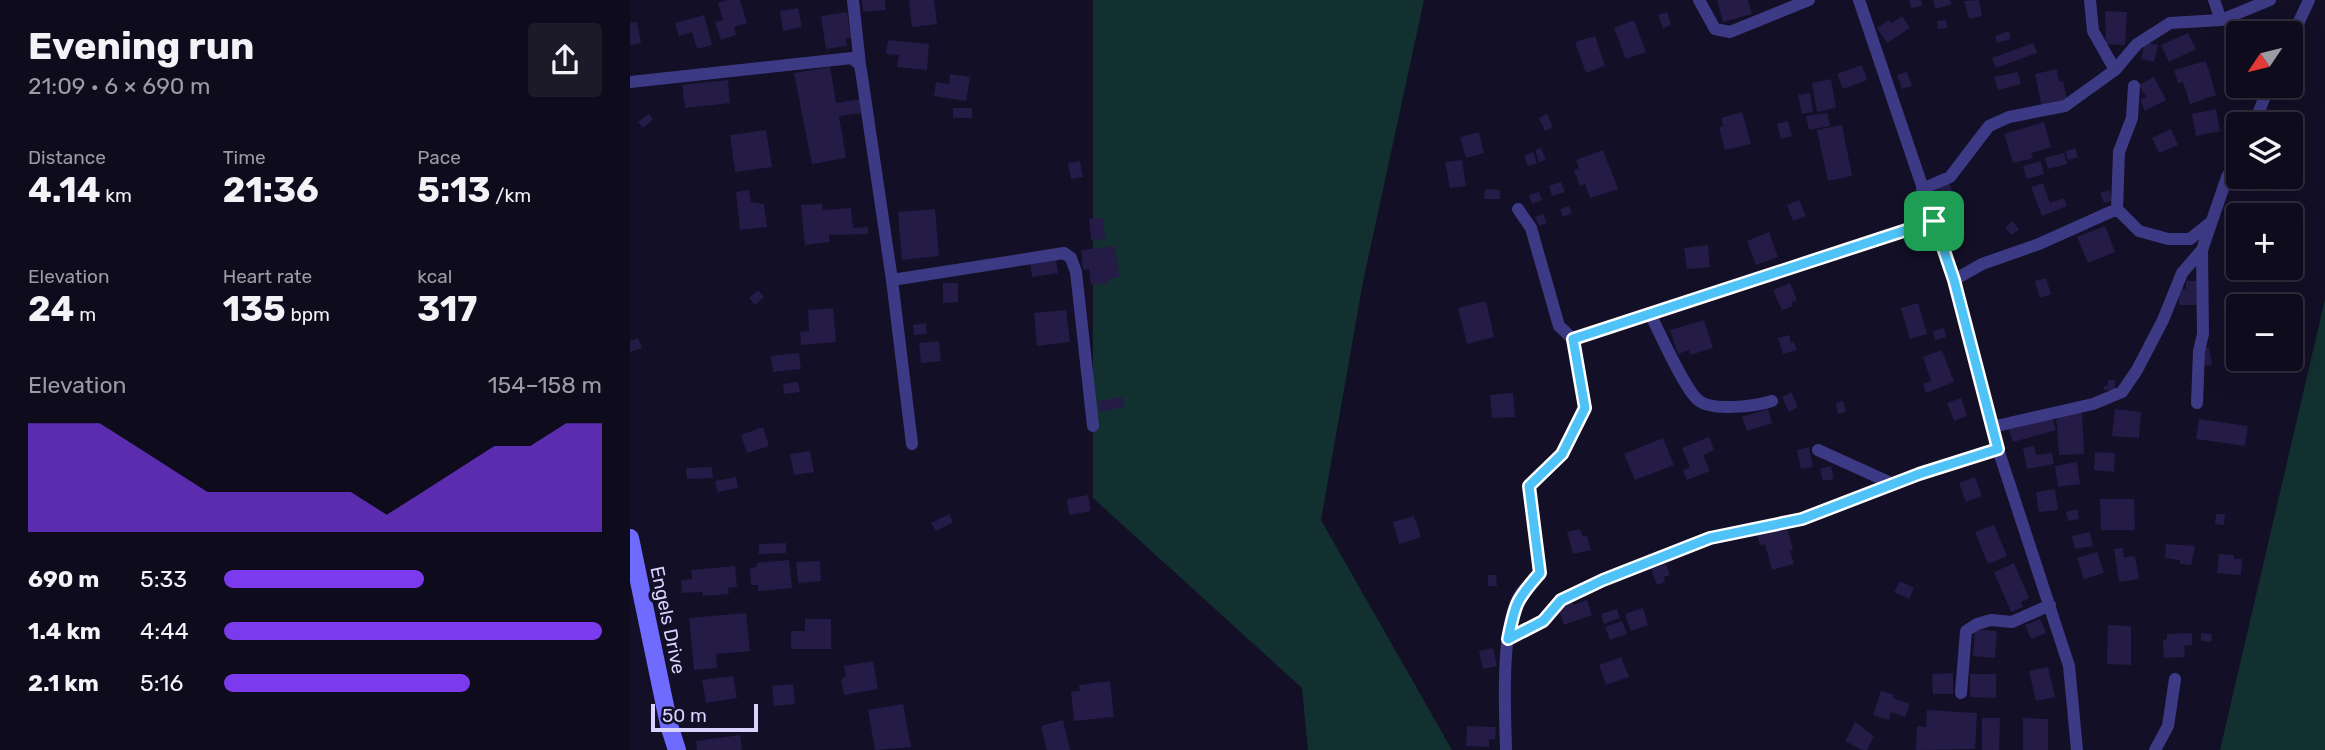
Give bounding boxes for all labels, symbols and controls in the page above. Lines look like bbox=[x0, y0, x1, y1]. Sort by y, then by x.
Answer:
north arrow bbox=[2226, 21, 2303, 98]
map controls bbox=[2226, 21, 2303, 371]
text: Evening run bbox=[28, 23, 254, 69]
button: share bbox=[528, 23, 602, 97]
text: 21:09 · 6 × 690 m bbox=[28, 72, 211, 100]
button: layers bbox=[2226, 112, 2303, 189]
text: Distance bbox=[28, 146, 106, 169]
text: Time bbox=[223, 146, 266, 169]
text: Pace bbox=[417, 146, 461, 169]
text: 4.14 bbox=[28, 169, 101, 211]
text: 21:36 bbox=[223, 169, 319, 211]
text: 5:13 bbox=[417, 169, 491, 211]
text: km bbox=[101, 184, 132, 207]
text: /km bbox=[491, 184, 531, 207]
pin bbox=[1904, 191, 1964, 251]
icon: arrive bbox=[1915, 202, 1953, 240]
button: + bbox=[2226, 203, 2303, 280]
text: Elevation bbox=[28, 265, 109, 288]
text: Heart rate bbox=[223, 265, 312, 288]
text: kcal bbox=[417, 265, 452, 288]
text: 24 bbox=[28, 288, 75, 330]
text: 135 bbox=[223, 288, 286, 330]
text: 317 bbox=[417, 288, 477, 330]
button: − bbox=[2226, 294, 2303, 371]
text: m bbox=[75, 303, 96, 326]
text: bpm bbox=[286, 303, 330, 326]
text: Elevation bbox=[28, 371, 127, 399]
text: 154–158 m bbox=[488, 371, 602, 399]
street label: Engels Drive bbox=[645, 564, 691, 676]
text: 690 m bbox=[28, 565, 99, 593]
text: 5:33 bbox=[140, 565, 187, 593]
text: 1.4 km bbox=[28, 617, 101, 645]
text: 4:44 bbox=[140, 617, 189, 645]
text: 2.1 km bbox=[28, 669, 99, 697]
text: 5:16 bbox=[140, 669, 183, 697]
scale bar bbox=[651, 701, 758, 733]
text: 50 m bbox=[662, 704, 707, 727]

